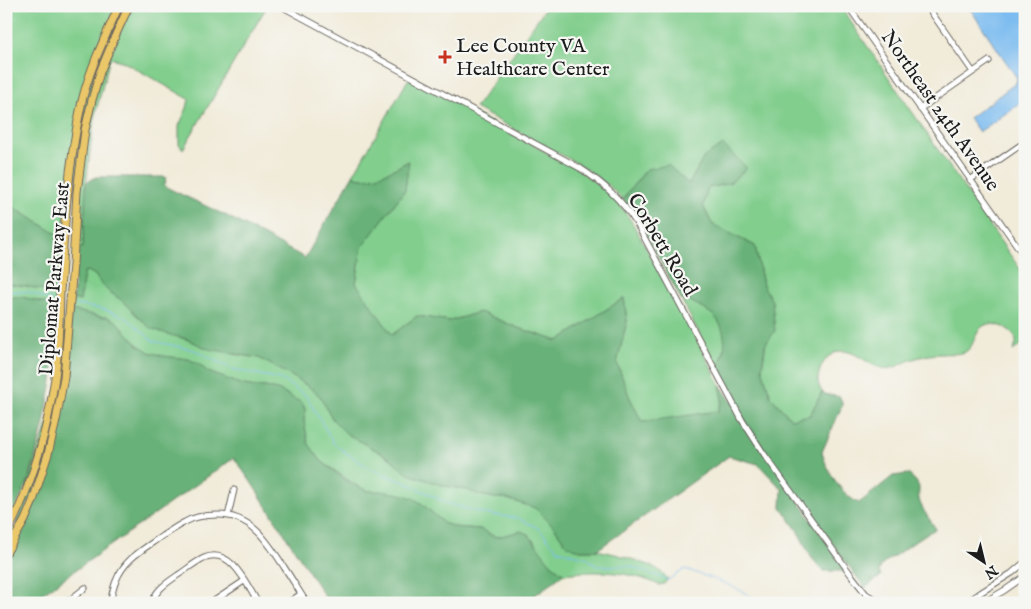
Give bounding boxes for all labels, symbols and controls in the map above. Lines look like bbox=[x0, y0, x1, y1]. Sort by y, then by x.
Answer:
street label: Northeast 24th Avenue bbox=[875, 26, 1005, 196]
place label: Lee County VA Healthcare Center bbox=[456, 34, 610, 82]
marker: Lee County VA Healthcare Center bbox=[438, 50, 452, 64]
street label: Diplomat Parkway East bbox=[34, 181, 76, 377]
street label: Corbett Road bbox=[622, 189, 703, 301]
north arrow bbox=[958, 536, 1008, 586]
text: N bbox=[981, 560, 1002, 583]

